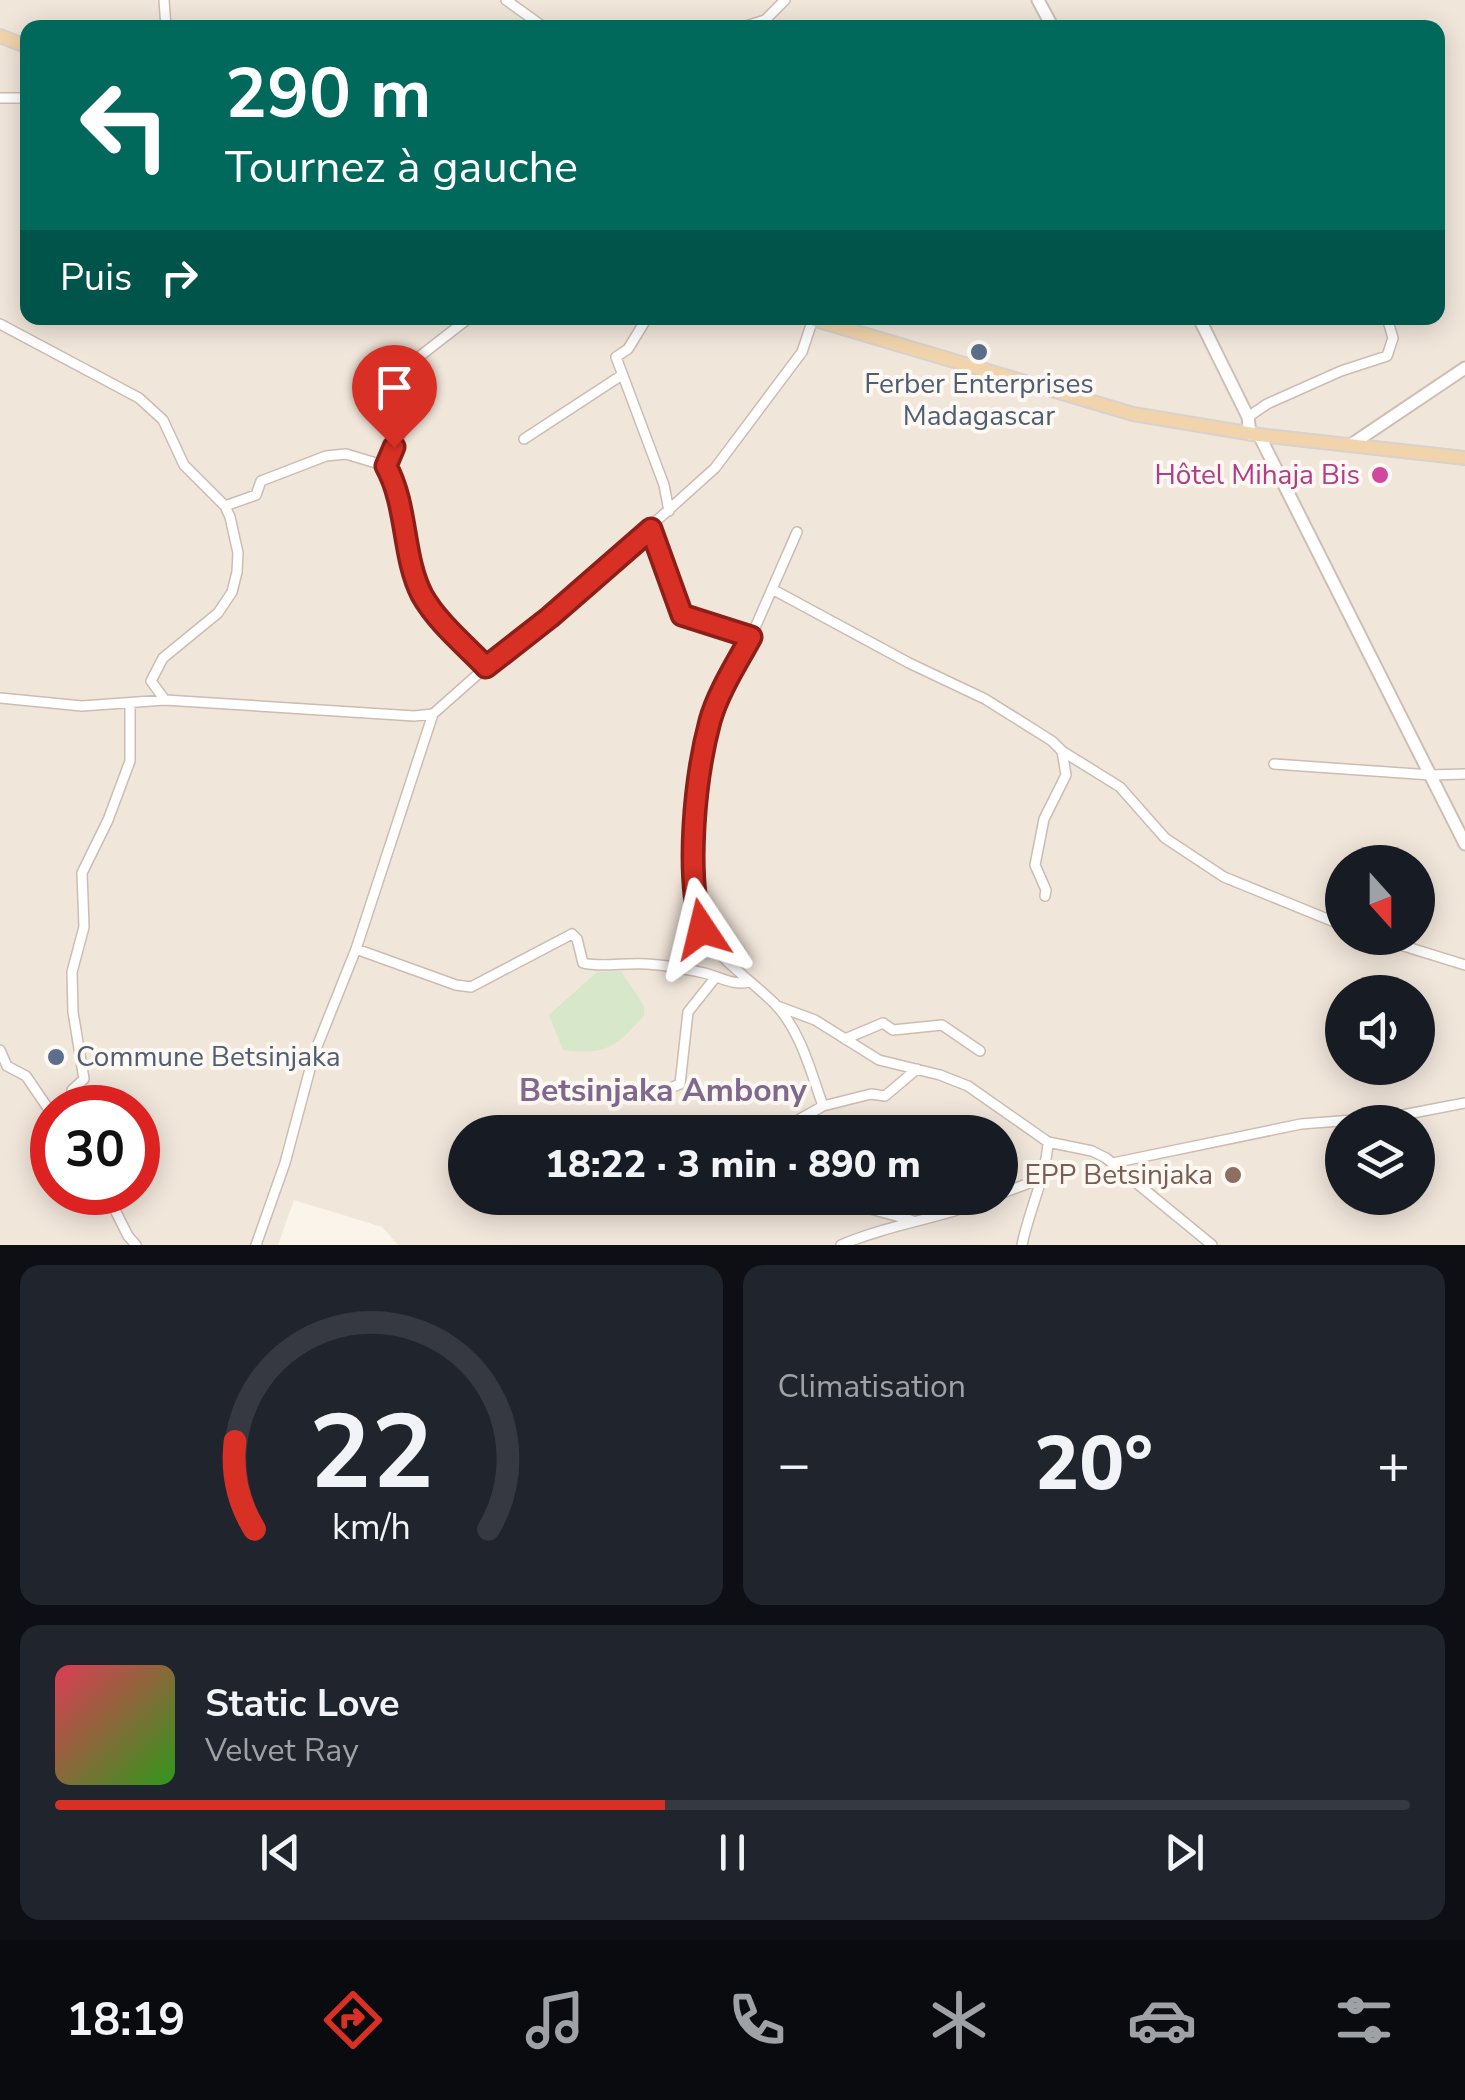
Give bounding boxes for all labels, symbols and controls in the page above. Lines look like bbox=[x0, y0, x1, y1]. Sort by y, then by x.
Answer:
text: 290 m bbox=[225, 46, 431, 142]
icon: left bbox=[60, 60, 190, 190]
text: Tournez à gauche bbox=[225, 137, 578, 198]
icon: right bbox=[152, 250, 207, 305]
text: Puis bbox=[60, 252, 132, 303]
marker: Ferber Enterprises Madagascar bbox=[968, 341, 990, 363]
pin bbox=[352, 345, 437, 448]
icon: arrive bbox=[367, 360, 422, 415]
place label: Ferber Enterprises Madagascar bbox=[864, 365, 1094, 435]
place label: Hôtel Mihaja Bis bbox=[1155, 456, 1360, 494]
marker: Hôtel Mihaja Bis bbox=[1369, 464, 1391, 486]
north arrow bbox=[1325, 845, 1435, 955]
map controls bbox=[1325, 845, 1435, 1215]
position arrow bbox=[650, 877, 754, 981]
button: sound bbox=[1325, 975, 1435, 1085]
place label: Commune Betsinjaka bbox=[76, 1038, 341, 1076]
marker: Commune Betsinjaka bbox=[45, 1046, 67, 1068]
district label: Betsinjaka Ambony bbox=[519, 1069, 808, 1112]
speed limit sign: 30 bbox=[30, 1085, 160, 1215]
button: layers bbox=[1325, 1105, 1435, 1215]
text: 18:22 · 3 min · 890 m bbox=[545, 1139, 921, 1190]
place label: EPP Betsinjaka bbox=[1024, 1156, 1213, 1194]
marker: EPP Betsinjaka bbox=[1222, 1164, 1244, 1186]
text: Climatisation bbox=[778, 1365, 966, 1408]
text: 22 bbox=[309, 1382, 434, 1524]
text: 20° bbox=[1034, 1413, 1153, 1515]
text: − bbox=[778, 1427, 811, 1502]
text: + bbox=[1377, 1427, 1410, 1502]
text: km/h bbox=[332, 1503, 411, 1552]
text: Static Love bbox=[205, 1678, 400, 1729]
text: Velvet Ray bbox=[205, 1729, 359, 1772]
icon: previous bbox=[253, 1825, 308, 1880]
icon: pause bbox=[705, 1825, 760, 1880]
icon: next bbox=[1157, 1825, 1212, 1880]
icon: directions bbox=[318, 1985, 388, 2055]
icon: music bbox=[520, 1985, 590, 2055]
icon: phone bbox=[722, 1985, 792, 2055]
icon: climate bbox=[924, 1985, 994, 2055]
icon: car bbox=[1127, 1985, 1197, 2055]
icon: filters bbox=[1329, 1985, 1399, 2055]
text: 18:19 bbox=[66, 1990, 185, 2051]

